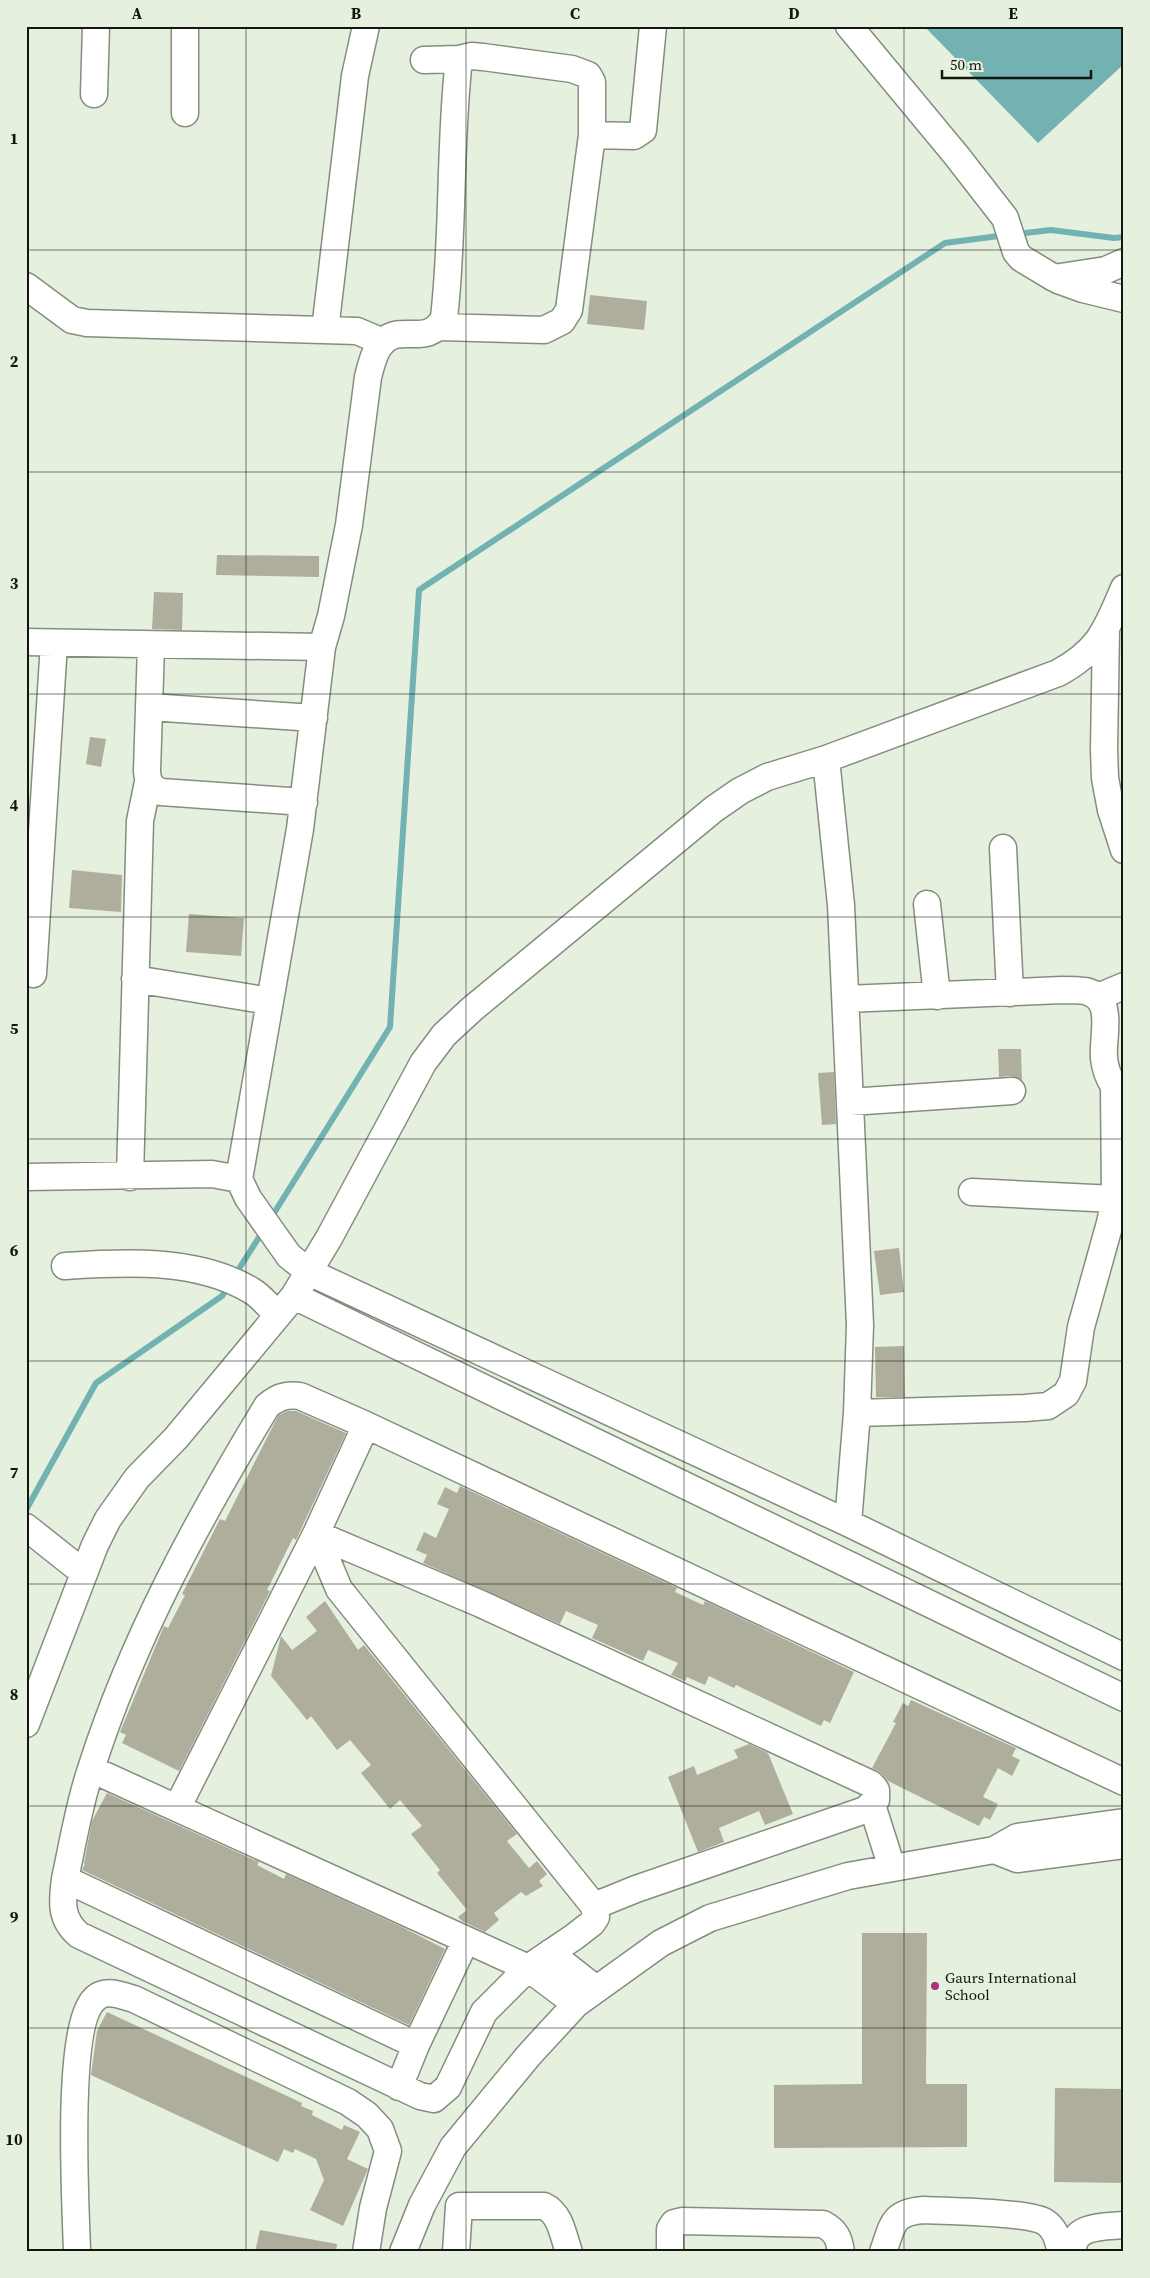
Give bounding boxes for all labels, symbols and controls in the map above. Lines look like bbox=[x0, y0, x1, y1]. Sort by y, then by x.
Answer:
text: A bbox=[132, 2, 143, 24]
text: B bbox=[351, 2, 362, 24]
text: C bbox=[570, 2, 580, 24]
text: D bbox=[788, 2, 800, 24]
text: E bbox=[1008, 2, 1018, 24]
scale bar bbox=[942, 48, 1091, 80]
text: 50 m bbox=[950, 54, 982, 75]
text: 1 bbox=[10, 127, 18, 149]
text: 2 bbox=[10, 350, 19, 372]
text: 3 bbox=[10, 572, 19, 594]
text: 4 bbox=[10, 794, 19, 816]
text: 5 bbox=[10, 1017, 19, 1039]
text: 6 bbox=[10, 1239, 19, 1261]
text: 7 bbox=[10, 1461, 19, 1483]
text: 8 bbox=[10, 1683, 18, 1705]
text: 9 bbox=[10, 1906, 19, 1928]
place label: Gaurs International School bbox=[945, 1967, 1077, 2005]
marker: Gaurs International School bbox=[929, 1980, 941, 1992]
text: 10 bbox=[5, 2128, 23, 2150]

